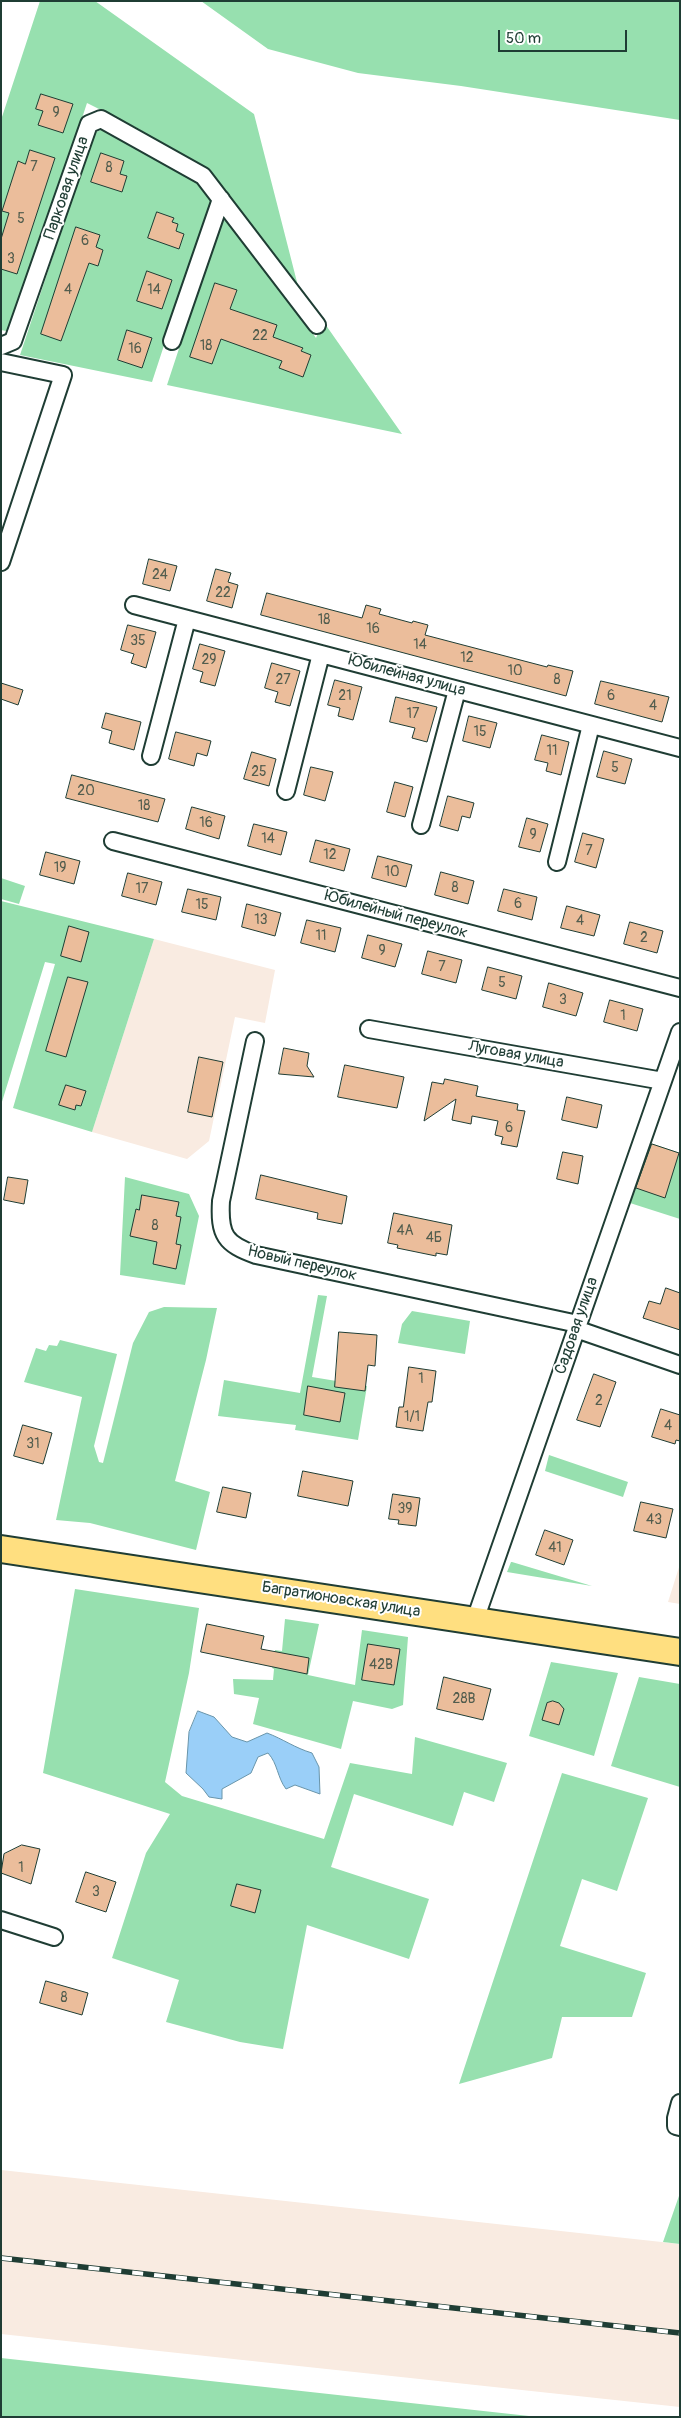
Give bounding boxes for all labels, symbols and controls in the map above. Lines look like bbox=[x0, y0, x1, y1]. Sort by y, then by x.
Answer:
scale bar bbox=[501, 20, 630, 52]
text: 50 m bbox=[506, 29, 541, 48]
house number: 9 bbox=[52, 105, 60, 121]
street label: Парковая улица bbox=[40, 134, 94, 242]
house number: 7 bbox=[30, 159, 38, 175]
house number: 8 bbox=[105, 160, 113, 176]
house number: 5 bbox=[17, 211, 25, 227]
house number: 6 bbox=[81, 233, 89, 249]
house number: 3 bbox=[7, 251, 15, 267]
house number: 4 bbox=[64, 282, 72, 298]
house number: 14 bbox=[147, 282, 161, 298]
house number: 22 bbox=[252, 328, 268, 344]
house number: 18 bbox=[200, 338, 212, 354]
house number: 16 bbox=[128, 341, 142, 357]
house number: 24 bbox=[152, 567, 168, 583]
house number: 22 bbox=[215, 585, 231, 601]
house number: 18 bbox=[318, 612, 330, 628]
house number: 16 bbox=[366, 621, 380, 637]
house number: 35 bbox=[130, 633, 146, 649]
house number: 14 bbox=[413, 637, 427, 653]
house number: 12 bbox=[460, 650, 474, 666]
street label: Юбилейная улица bbox=[346, 651, 468, 701]
house number: 29 bbox=[201, 652, 217, 668]
house number: 10 bbox=[507, 663, 523, 679]
house number: 27 bbox=[275, 672, 291, 688]
house number: 8 bbox=[553, 672, 561, 688]
house number: 21 bbox=[338, 688, 352, 704]
house number: 6 bbox=[607, 688, 615, 704]
house number: 4 bbox=[649, 698, 657, 714]
house number: 17 bbox=[407, 706, 419, 722]
house number: 15 bbox=[473, 724, 487, 740]
house number: 11 bbox=[547, 743, 557, 759]
house number: 5 bbox=[611, 760, 619, 776]
house number: 25 bbox=[251, 764, 267, 780]
house number: 20 bbox=[77, 783, 95, 799]
house number: 18 bbox=[138, 798, 150, 814]
house number: 16 bbox=[199, 815, 213, 831]
house number: 9 bbox=[529, 827, 537, 843]
house number: 14 bbox=[261, 831, 275, 847]
house number: 7 bbox=[585, 843, 593, 859]
house number: 12 bbox=[323, 847, 337, 863]
house number: 19 bbox=[54, 860, 66, 876]
house number: 10 bbox=[384, 864, 400, 880]
house number: 8 bbox=[451, 880, 459, 896]
house number: 17 bbox=[136, 881, 148, 897]
street label: Юбилейный переулок bbox=[322, 887, 470, 943]
house number: 6 bbox=[514, 896, 522, 912]
house number: 15 bbox=[195, 897, 209, 913]
house number: 13 bbox=[254, 912, 268, 928]
house number: 4 bbox=[576, 913, 584, 929]
house number: 11 bbox=[316, 928, 326, 944]
house number: 2 bbox=[640, 930, 648, 946]
house number: 9 bbox=[378, 943, 386, 959]
house number: 7 bbox=[438, 959, 446, 975]
house number: 5 bbox=[498, 975, 506, 991]
house number: 3 bbox=[559, 992, 567, 1008]
house number: 1 bbox=[620, 1008, 626, 1024]
street label: Луговая улица bbox=[467, 1037, 565, 1073]
house number: 6 bbox=[505, 1120, 513, 1136]
house number: 8 bbox=[151, 1218, 159, 1234]
house number: 4А bbox=[396, 1223, 414, 1239]
house number: 4Б bbox=[426, 1230, 442, 1246]
street label: Новый переулок bbox=[245, 1242, 359, 1286]
street label: Садовая улица bbox=[551, 1275, 603, 1377]
house number: 1 bbox=[418, 1371, 424, 1387]
house number: 2 bbox=[595, 1393, 603, 1409]
house number: 1/1 bbox=[404, 1409, 420, 1425]
house number: 4 bbox=[664, 1418, 672, 1434]
house number: 31 bbox=[26, 1436, 40, 1452]
house number: 39 bbox=[397, 1501, 413, 1517]
house number: 43 bbox=[646, 1512, 662, 1528]
house number: 41 bbox=[548, 1540, 562, 1556]
street label: Багратионовская улица bbox=[260, 1578, 422, 1622]
house number: 42В bbox=[369, 1657, 393, 1673]
house number: 28В bbox=[453, 1691, 475, 1707]
house number: 1 bbox=[18, 1860, 24, 1876]
house number: 3 bbox=[92, 1884, 100, 1900]
house number: 8 bbox=[60, 1990, 68, 2006]

